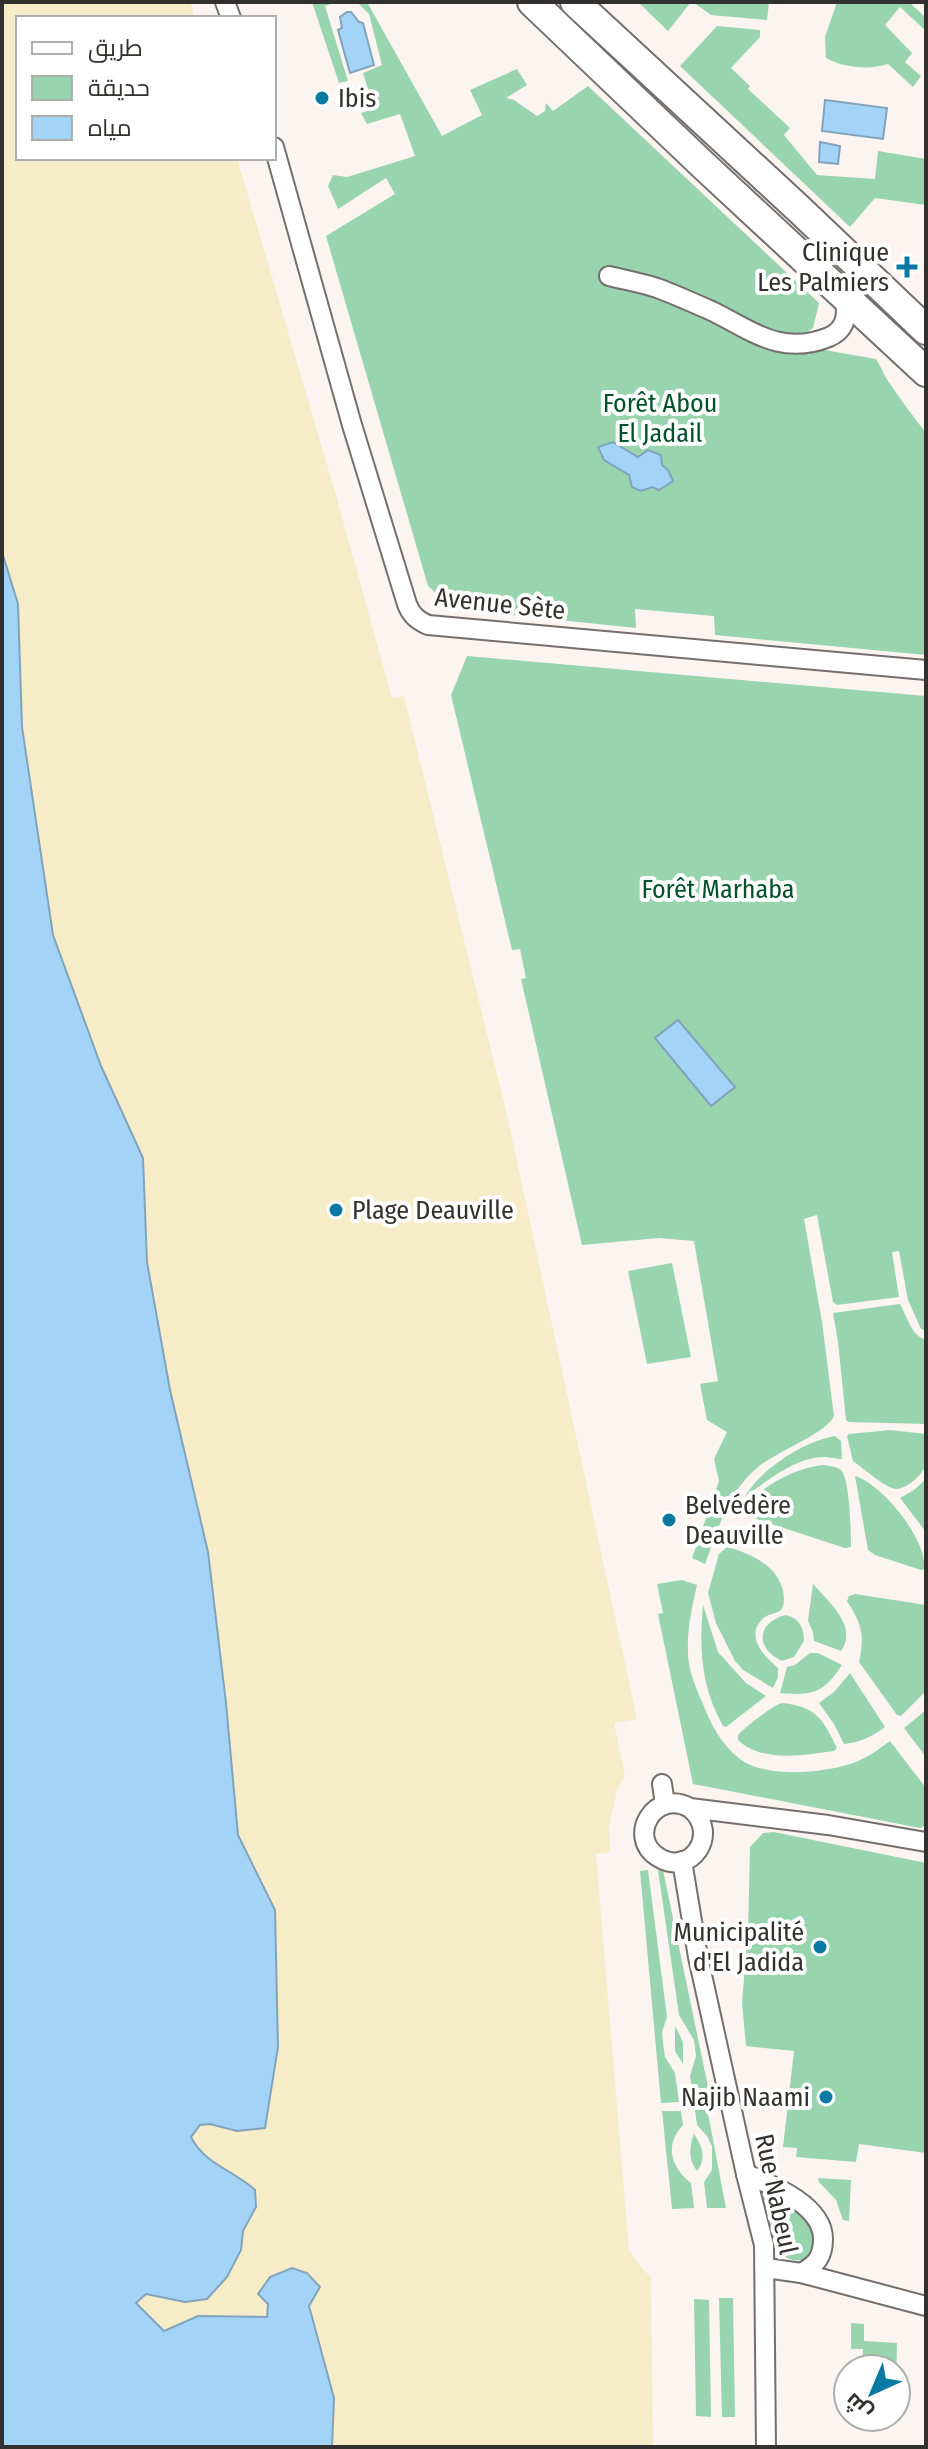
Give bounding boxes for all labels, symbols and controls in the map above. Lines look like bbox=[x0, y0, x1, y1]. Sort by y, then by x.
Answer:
legend bbox=[16, 16, 276, 160]
text: طريق bbox=[88, 34, 143, 63]
text: حديقة bbox=[88, 74, 150, 102]
place label: Ibis bbox=[338, 83, 376, 114]
marker: Ibis bbox=[313, 89, 331, 107]
text: مياه bbox=[88, 114, 132, 142]
place label: Clinique Les Palmiers bbox=[757, 237, 889, 298]
marker: Clinique Les Palmiers bbox=[896, 256, 918, 278]
park label: Forêt Abou El Jadail bbox=[603, 388, 717, 449]
street label: Avenue Sète bbox=[433, 582, 567, 626]
park label: Forêt Marhaba bbox=[641, 874, 795, 905]
place label: Plage Deauville bbox=[352, 1195, 514, 1226]
marker: Plage Deauville bbox=[327, 1201, 345, 1219]
place label: Belvédère Deauville bbox=[685, 1490, 791, 1551]
marker: Belvédère Deauville bbox=[660, 1511, 678, 1529]
place label: Municipalité d'El Jadida bbox=[674, 1917, 804, 1978]
marker: Municipalité d'El Jadida bbox=[811, 1938, 829, 1956]
place label: Najib Naami bbox=[681, 2082, 810, 2113]
marker: Najib Naami bbox=[817, 2088, 835, 2106]
street label: Rue Nabeul bbox=[748, 2131, 804, 2257]
north arrow bbox=[832, 2353, 912, 2433]
text: ش bbox=[839, 2388, 878, 2427]

